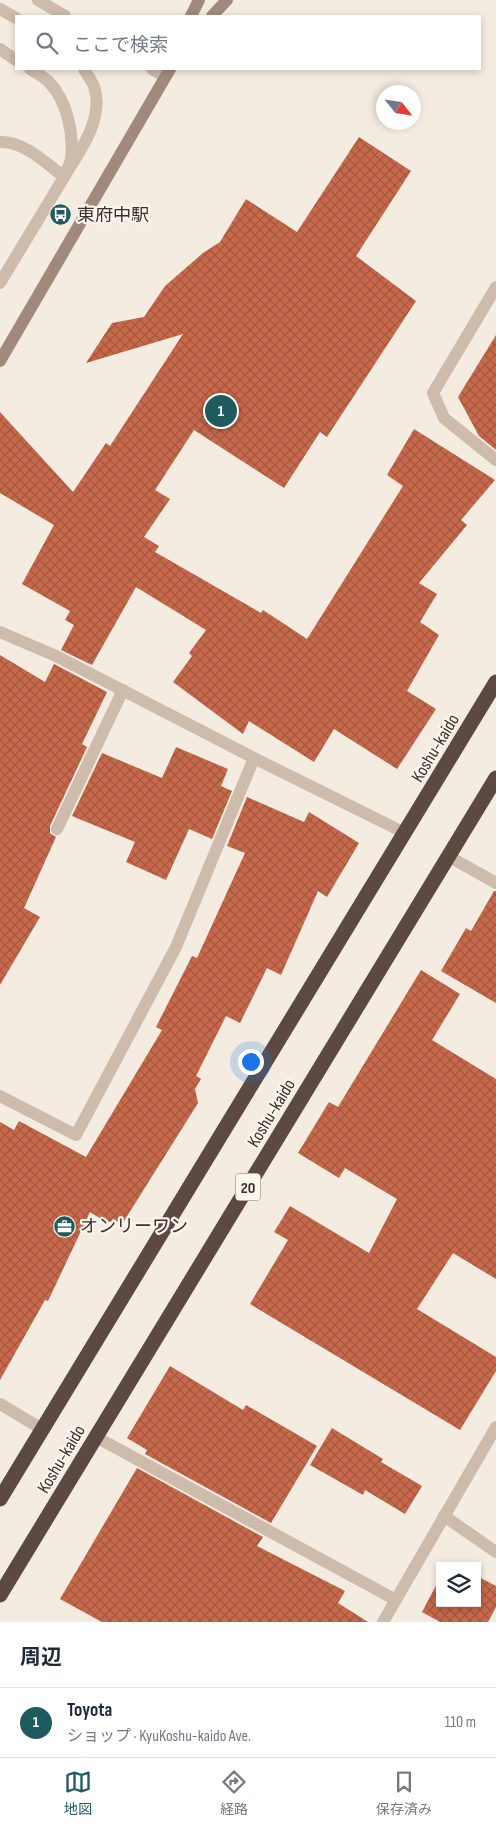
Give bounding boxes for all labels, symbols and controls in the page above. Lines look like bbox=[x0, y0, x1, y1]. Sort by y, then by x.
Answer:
search box bbox=[15, 15, 481, 70]
icon: search bbox=[33, 29, 61, 57]
text: ここで検索 bbox=[73, 34, 168, 57]
north arrow bbox=[376, 85, 421, 130]
bus stop icon: 東府中駅 bbox=[49, 203, 73, 227]
place label: 東府中駅 bbox=[77, 205, 149, 226]
pin: 1 bbox=[205, 392, 237, 430]
street label: Koshu-kaido bbox=[407, 710, 464, 786]
your location bbox=[238, 1049, 264, 1075]
street label: Koshu-kaido bbox=[243, 1075, 300, 1151]
road number: 20 bbox=[236, 1174, 260, 1200]
office icon: オンリーワン bbox=[52, 1214, 76, 1238]
place label: オンリーワン bbox=[80, 1216, 188, 1237]
street label: Koshu-kaido bbox=[33, 1421, 90, 1497]
map controls bbox=[436, 1562, 481, 1607]
button: layers bbox=[436, 1562, 481, 1607]
text: 周辺 bbox=[20, 1645, 62, 1670]
text: Toyota bbox=[67, 1699, 112, 1722]
text: 1 bbox=[33, 1713, 39, 1732]
text: 110 m bbox=[445, 1713, 476, 1732]
text: ショップ · KyuKoshu-kaido Ave. bbox=[67, 1727, 251, 1746]
tab: 地図 bbox=[64, 1768, 92, 1818]
tab: 経路 bbox=[220, 1768, 248, 1818]
tab: 保存済み bbox=[376, 1768, 432, 1818]

